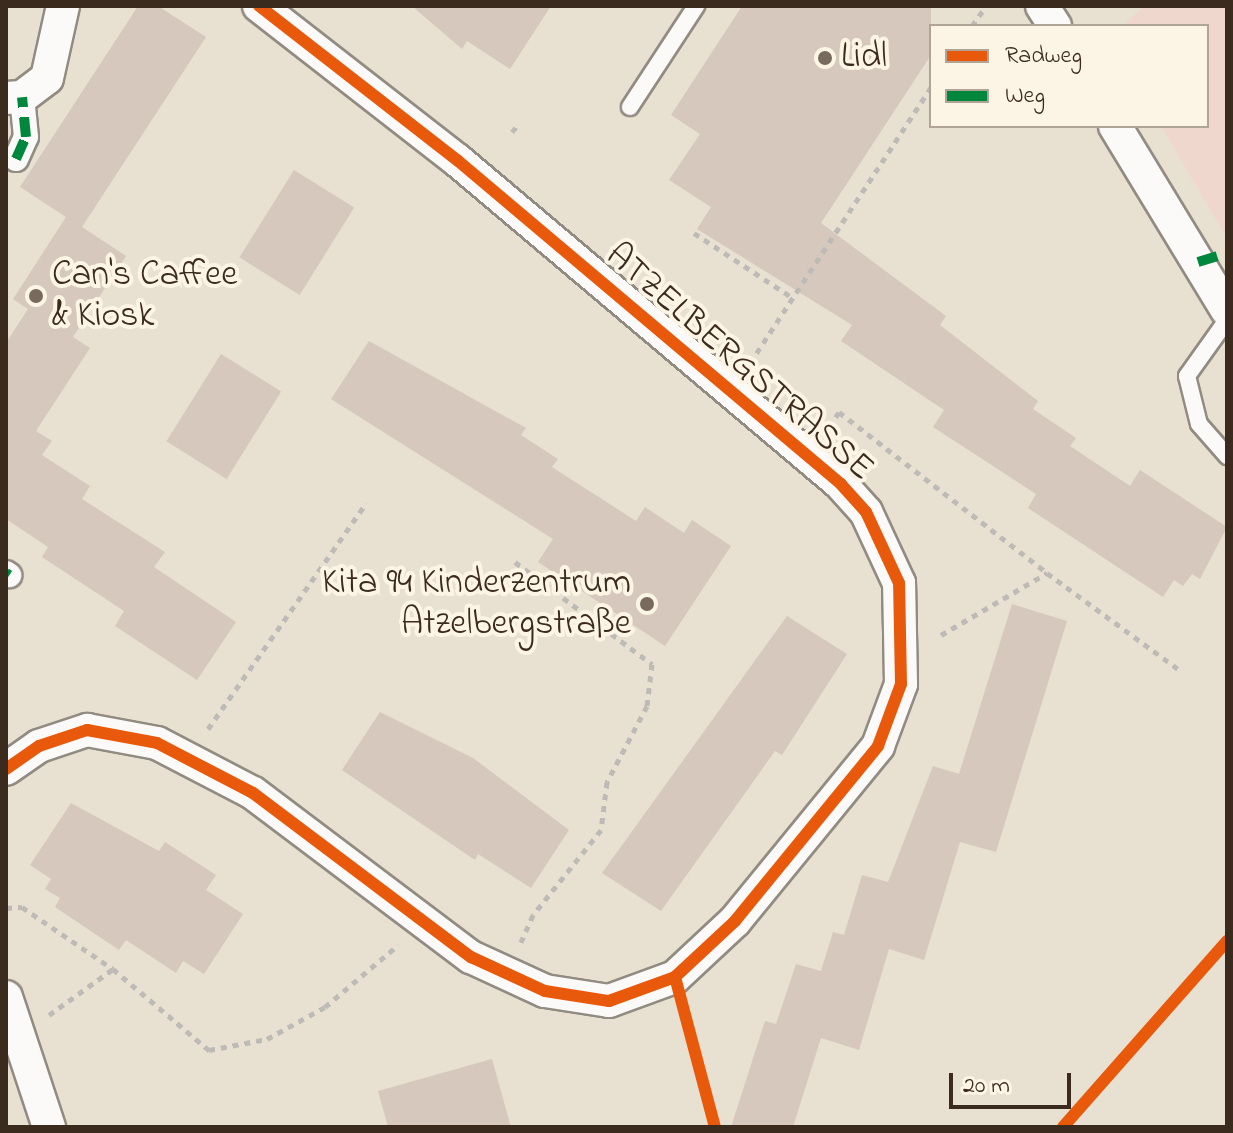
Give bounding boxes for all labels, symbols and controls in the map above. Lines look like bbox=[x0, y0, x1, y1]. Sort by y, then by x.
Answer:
legend bbox=[929, 24, 1209, 128]
place label: Lidl bbox=[841, 36, 887, 80]
text: Radweg bbox=[1005, 39, 1082, 74]
marker: Lidl bbox=[816, 49, 834, 67]
text: Weg bbox=[1005, 79, 1045, 114]
street label: ATZELBERGSTRASSE bbox=[596, 235, 882, 491]
place label: Can's Caffee & Kiosk bbox=[52, 253, 237, 338]
marker: Can's Caffee & Kiosk bbox=[27, 287, 45, 305]
place label: Kita 94 Kinderzentrum Atzelbergstraße bbox=[322, 561, 631, 646]
marker: Kita 94 Kinderzentrum Atzelbergstraße bbox=[638, 595, 656, 613]
scale bar bbox=[953, 1057, 1075, 1107]
text: 20 m bbox=[963, 1069, 1010, 1104]

